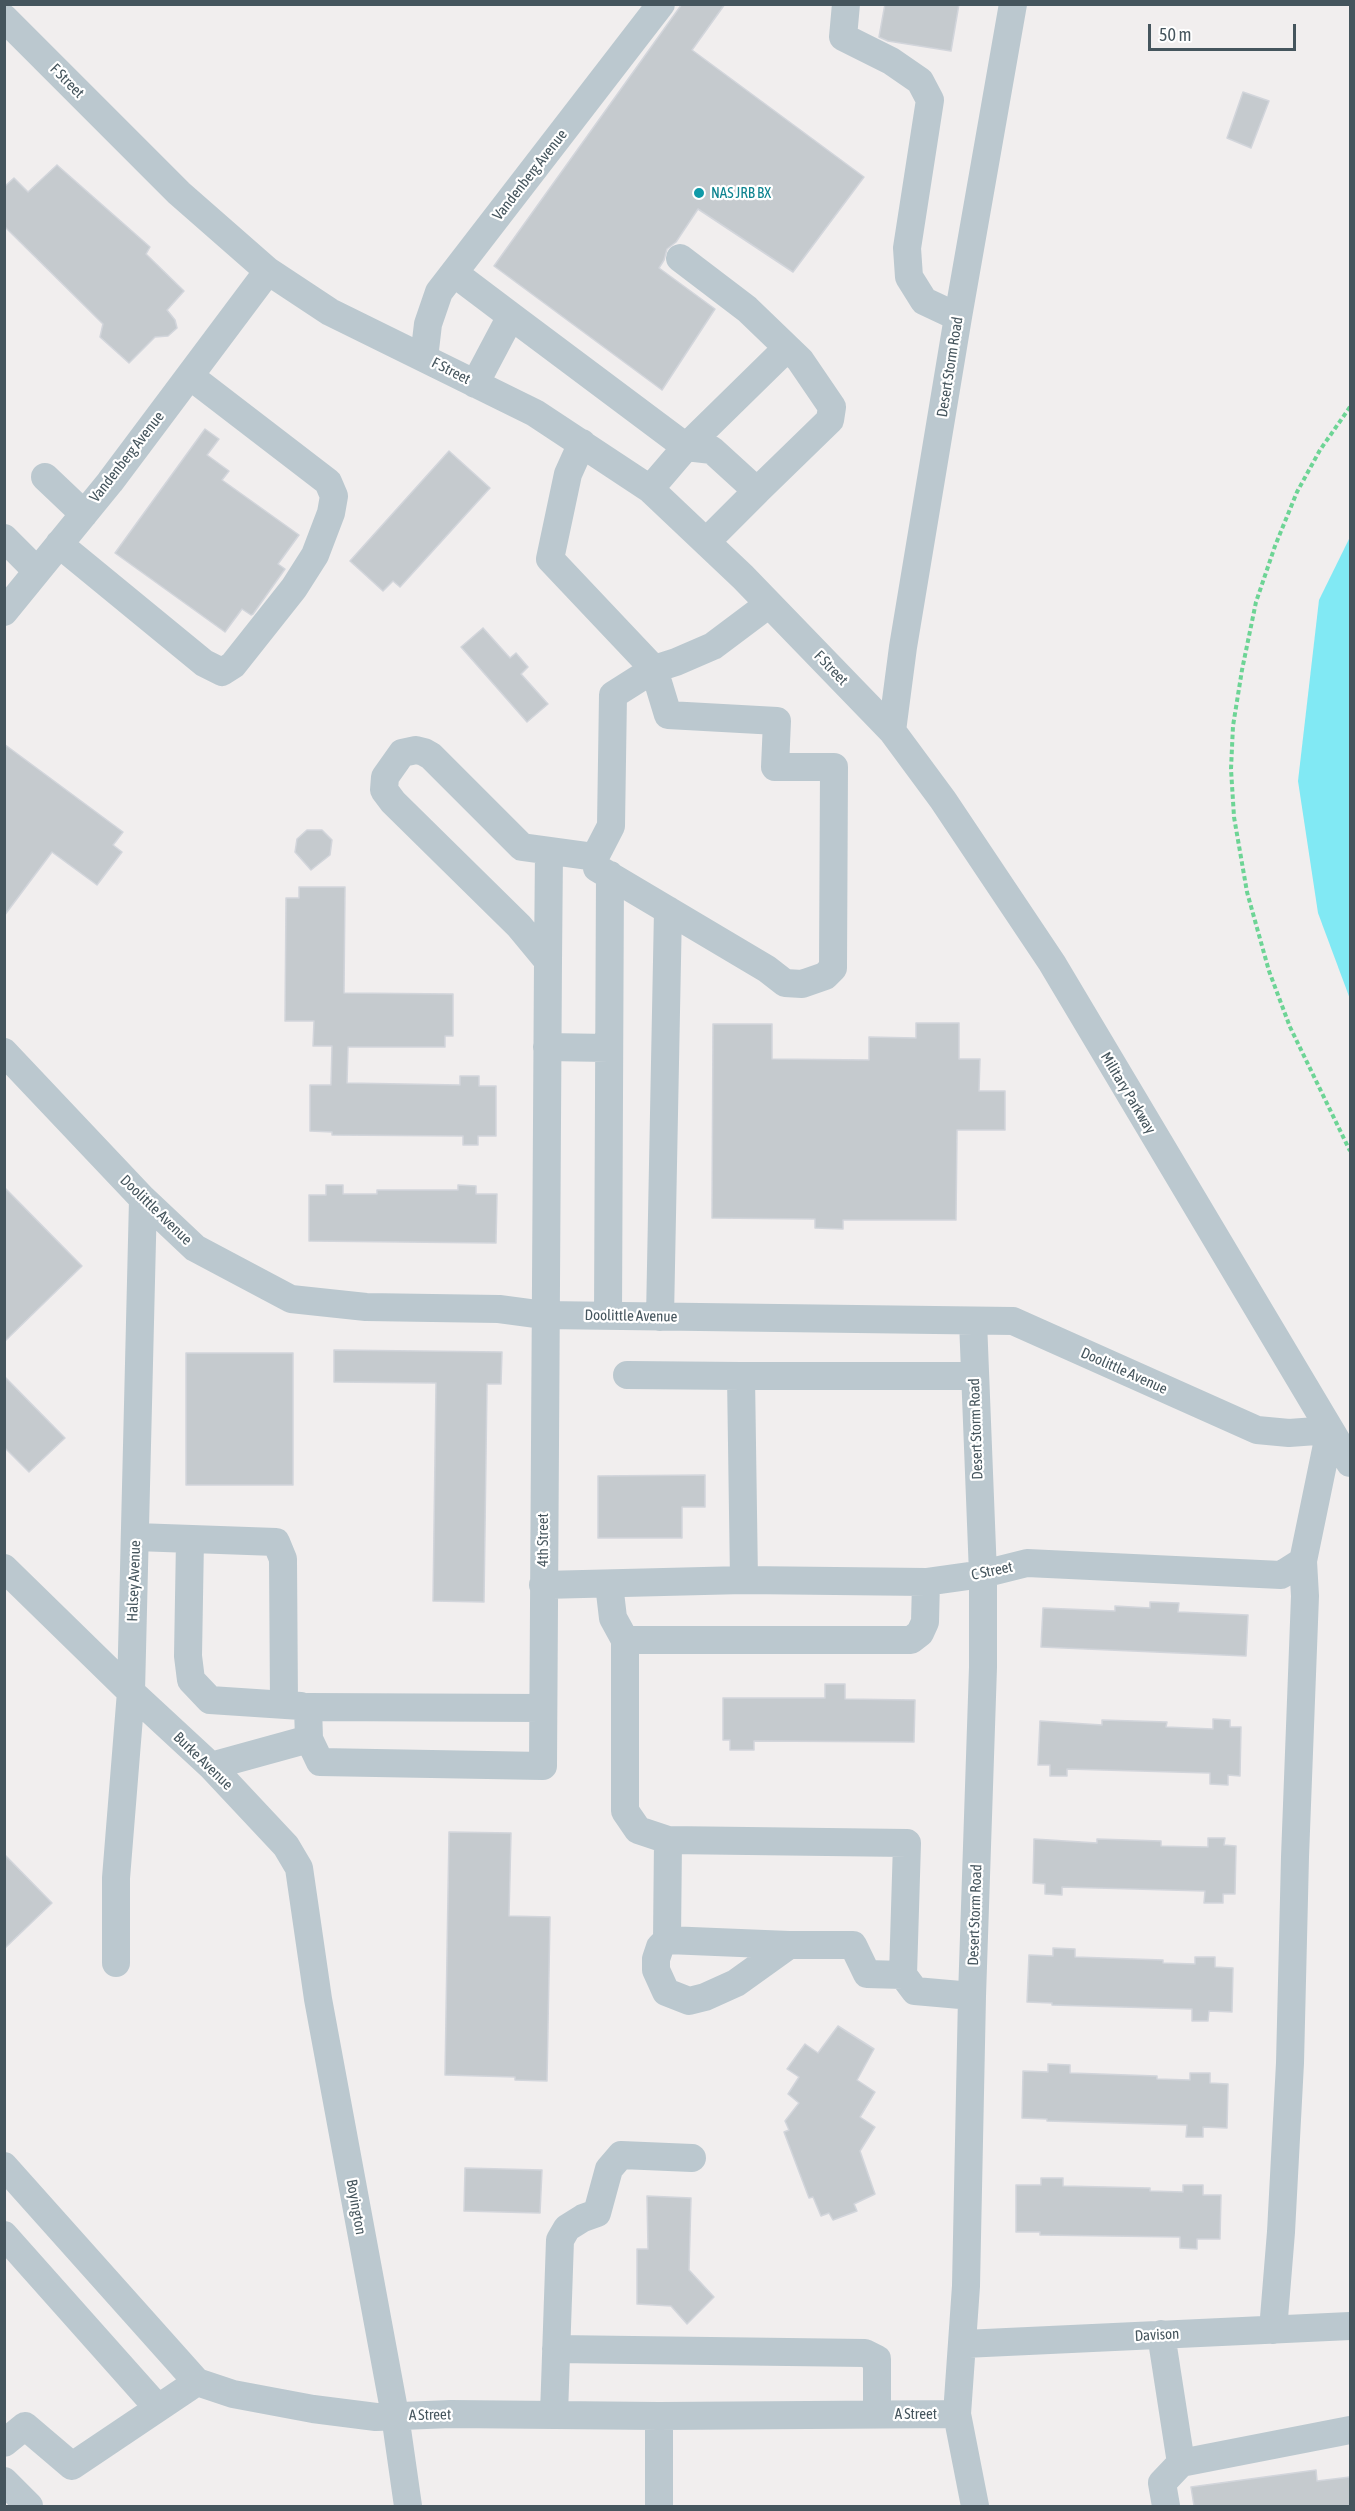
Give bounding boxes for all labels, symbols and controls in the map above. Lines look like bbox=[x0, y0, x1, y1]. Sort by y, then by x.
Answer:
scale bar bbox=[1151, 12, 1300, 50]
text: 50 m bbox=[1159, 24, 1191, 45]
street label: F Street bbox=[46, 60, 88, 102]
street label: Vandenberg Avenue bbox=[489, 126, 571, 224]
place label: NAS JRB BX bbox=[711, 184, 771, 202]
marker: NAS JRB BX bbox=[692, 186, 706, 200]
street label: Desert Storm Road bbox=[933, 316, 967, 418]
street label: F Street bbox=[429, 354, 473, 388]
street label: Vandenberg Avenue bbox=[86, 408, 168, 506]
street label: F Street bbox=[810, 647, 852, 689]
street label: Military Parkway bbox=[1097, 1049, 1159, 1137]
street label: Doolittle Avenue bbox=[116, 1171, 196, 1249]
street label: Doolittle Avenue bbox=[584, 1306, 678, 1326]
street label: Doolittle Avenue bbox=[1078, 1344, 1170, 1398]
street label: Desert Storm Road bbox=[965, 1378, 987, 1480]
street label: 4th Street bbox=[534, 1513, 552, 1567]
street label: Halsey Avenue bbox=[124, 1540, 144, 1622]
street label: C Street bbox=[970, 1558, 1014, 1584]
street label: Burke Avenue bbox=[170, 1728, 236, 1794]
street label: Desert Storm Road bbox=[964, 1864, 986, 1966]
street label: Boyington bbox=[342, 2178, 370, 2236]
street label: Davison bbox=[1134, 2325, 1180, 2345]
street label: A Street bbox=[895, 2405, 937, 2423]
street label: A Street bbox=[409, 2406, 451, 2424]

